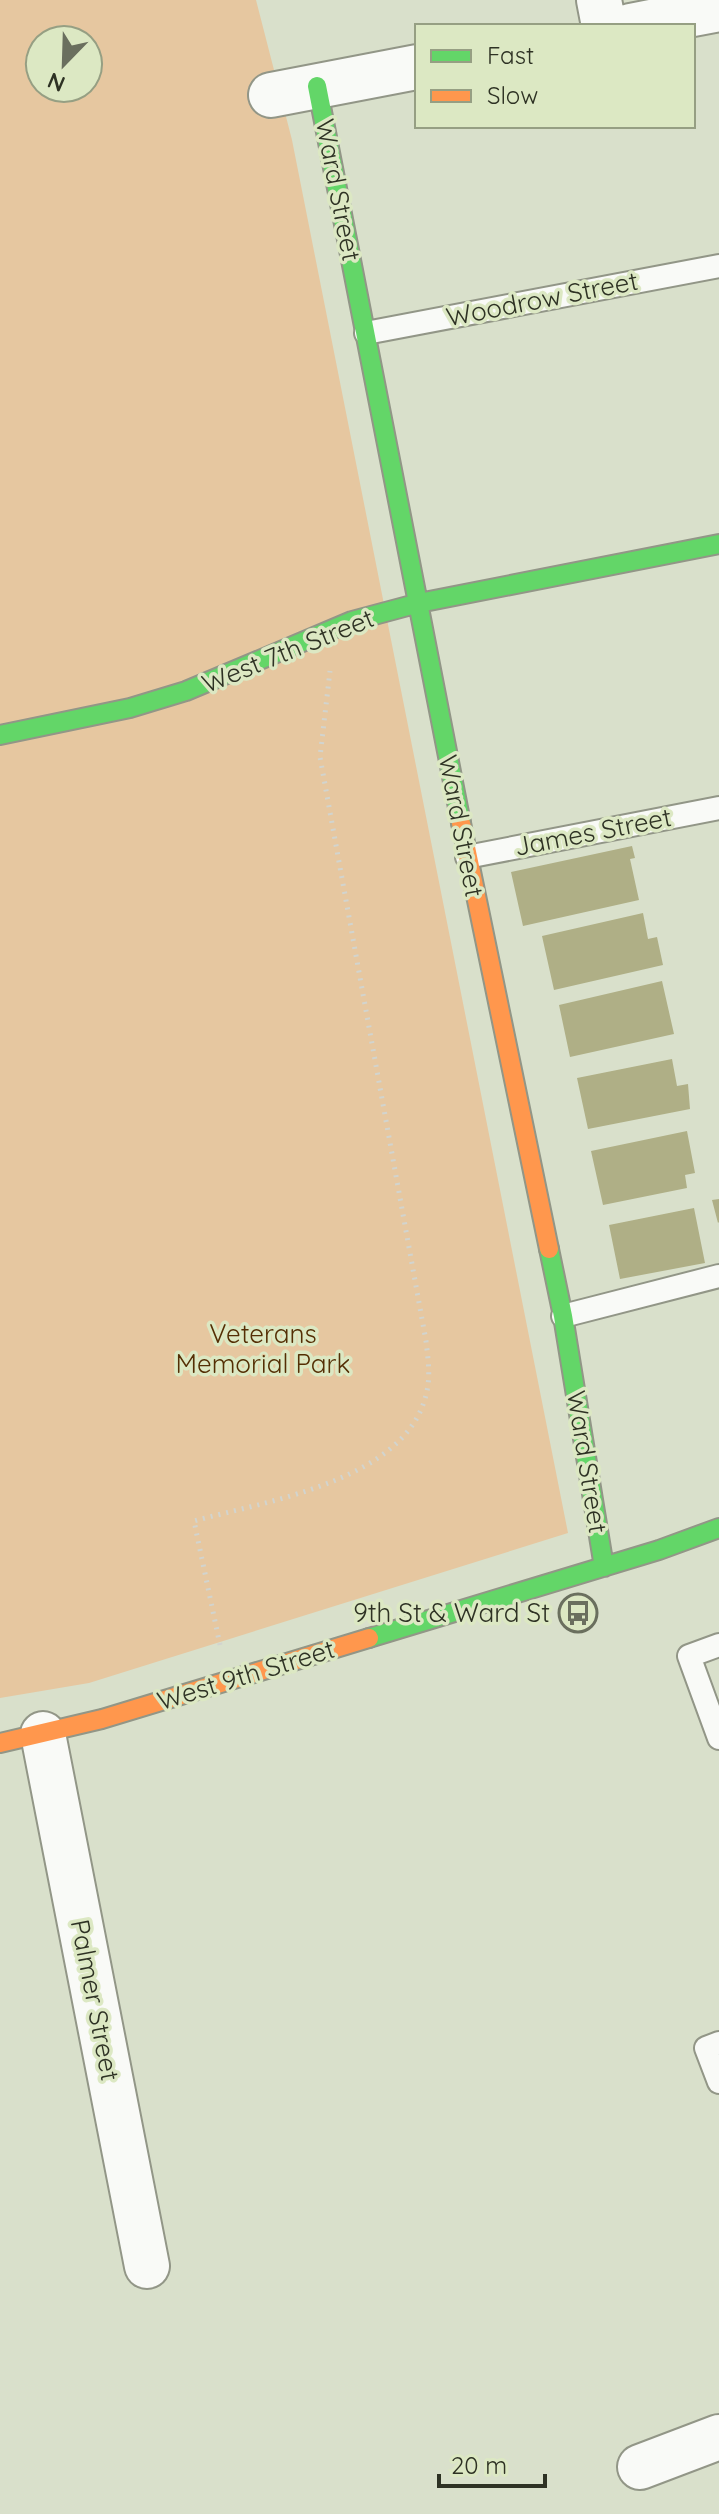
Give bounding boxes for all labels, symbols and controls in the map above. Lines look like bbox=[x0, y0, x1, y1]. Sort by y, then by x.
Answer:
north arrow bbox=[24, 24, 104, 104]
legend bbox=[415, 24, 695, 128]
text: Fast bbox=[487, 40, 534, 70]
text: N bbox=[43, 66, 69, 98]
text: Slow bbox=[487, 80, 538, 110]
street label: Ward Street bbox=[309, 116, 368, 264]
street label: Woodrow Street bbox=[443, 264, 641, 333]
street label: West 7th Street bbox=[197, 601, 379, 700]
street label: Ward Street bbox=[432, 752, 491, 900]
street label: James Street bbox=[512, 800, 674, 863]
park label: Veterans Memorial Park bbox=[175, 1317, 351, 1380]
street label: Ward Street bbox=[560, 1388, 615, 1536]
bus stop icon: 9th St & Ward St bbox=[557, 1592, 599, 1634]
place label: 9th St & Ward St bbox=[353, 1596, 550, 1629]
street label: West 9th Street bbox=[153, 1632, 339, 1717]
street label: Palmer Street bbox=[64, 1916, 127, 2083]
scale bar bbox=[439, 2438, 545, 2488]
text: 20 m bbox=[451, 2450, 507, 2480]

